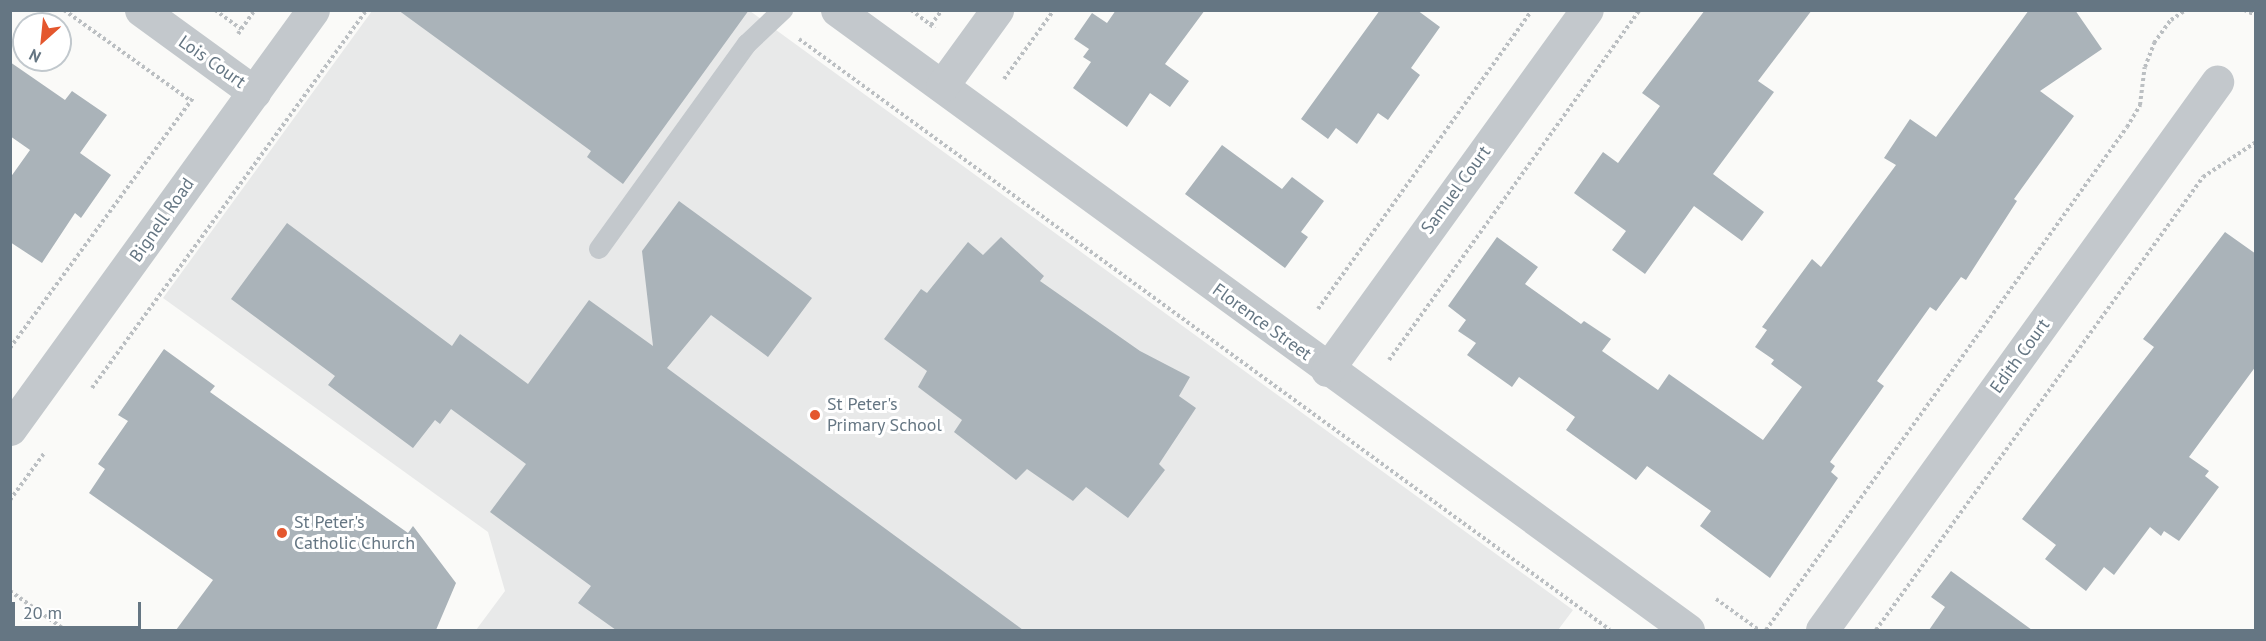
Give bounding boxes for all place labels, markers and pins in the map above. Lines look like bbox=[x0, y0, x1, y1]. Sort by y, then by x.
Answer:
place label: St Peter's Primary School bbox=[827, 394, 942, 436]
marker: St Peter's Primary School bbox=[808, 408, 822, 422]
place label: St Peter's Catholic Church bbox=[294, 512, 415, 554]
marker: St Peter's Catholic Church bbox=[275, 526, 289, 540]

